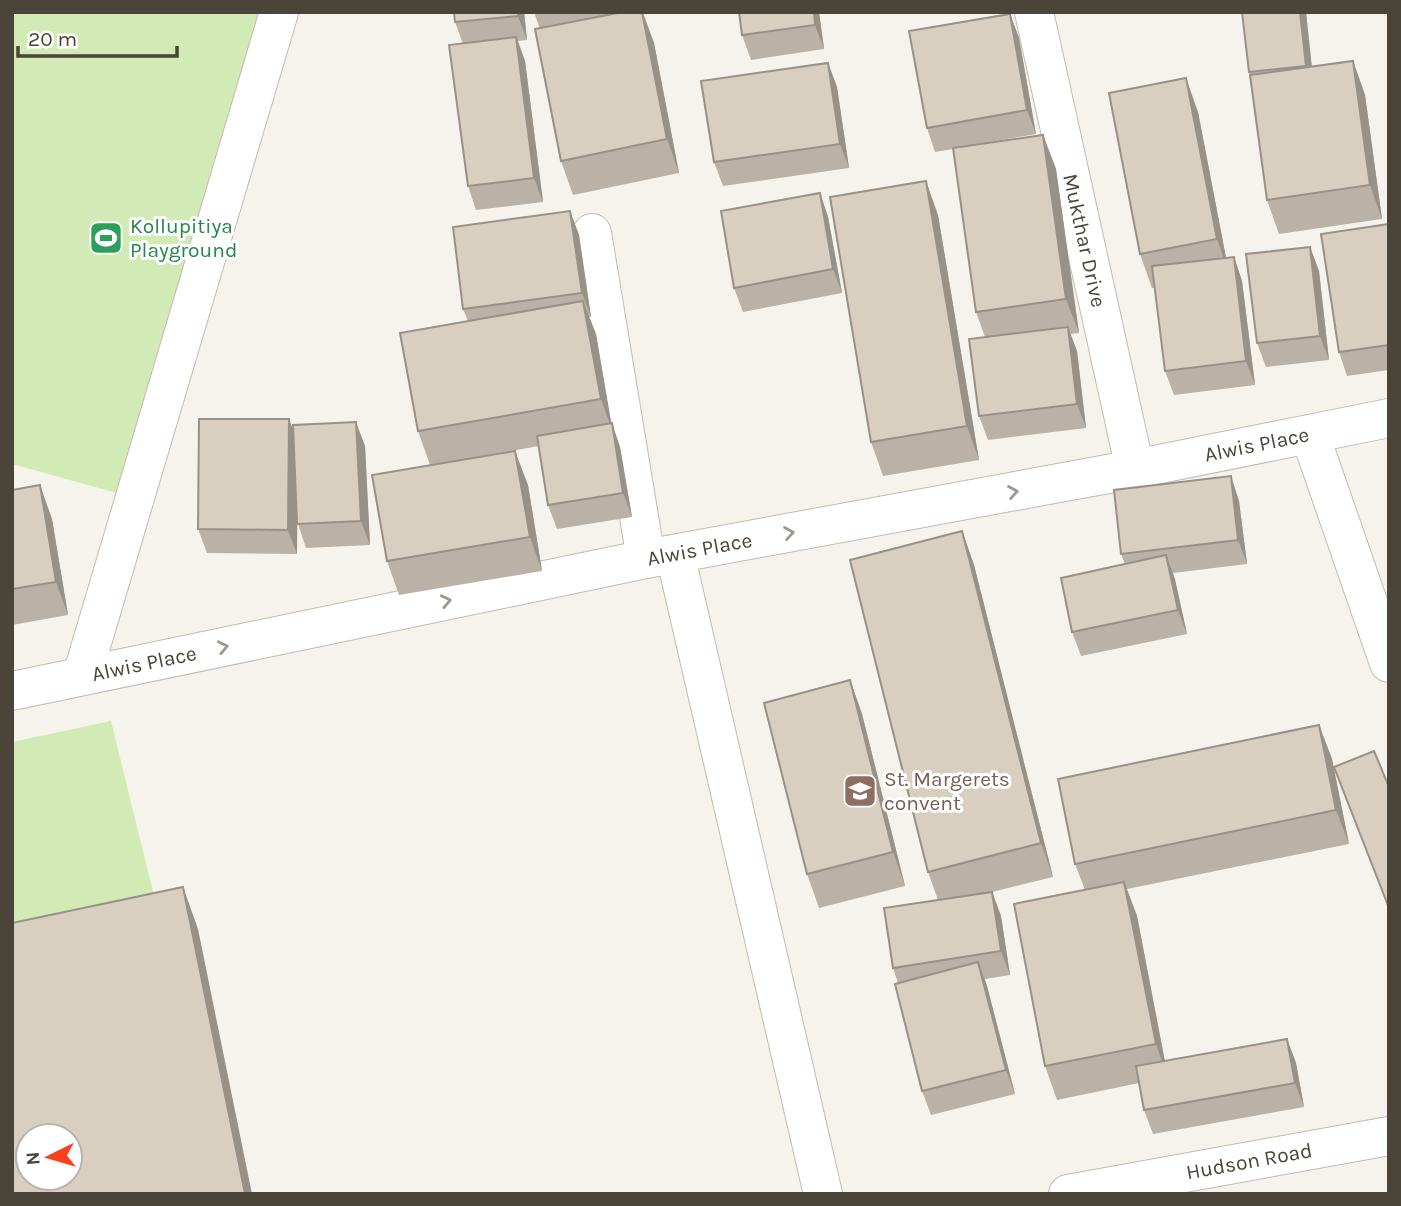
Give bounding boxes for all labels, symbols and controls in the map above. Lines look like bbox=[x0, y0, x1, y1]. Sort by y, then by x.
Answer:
scale bar bbox=[18, 14, 177, 58]
text: 20 m bbox=[28, 27, 77, 51]
street label: Mukthar Drive bbox=[1058, 171, 1111, 310]
place label: Kollupitiya Playground bbox=[130, 214, 237, 262]
sports icon: Kollupitiya Playground bbox=[87, 219, 125, 257]
street label: Alwis Place bbox=[1202, 422, 1311, 467]
one-way arrow bbox=[1007, 485, 1019, 500]
one-way arrow bbox=[783, 526, 795, 541]
street label: Alwis Place bbox=[645, 528, 754, 571]
one-way arrow bbox=[440, 594, 452, 609]
one-way arrow bbox=[217, 640, 229, 655]
street label: Alwis Place bbox=[90, 641, 199, 686]
place label: St. Margerets convent bbox=[884, 767, 1010, 815]
school or university icon: St. Margerets convent bbox=[841, 772, 879, 810]
north arrow bbox=[14, 1122, 84, 1192]
street label: Hudson Road bbox=[1184, 1138, 1314, 1184]
text: N bbox=[22, 1151, 45, 1166]

